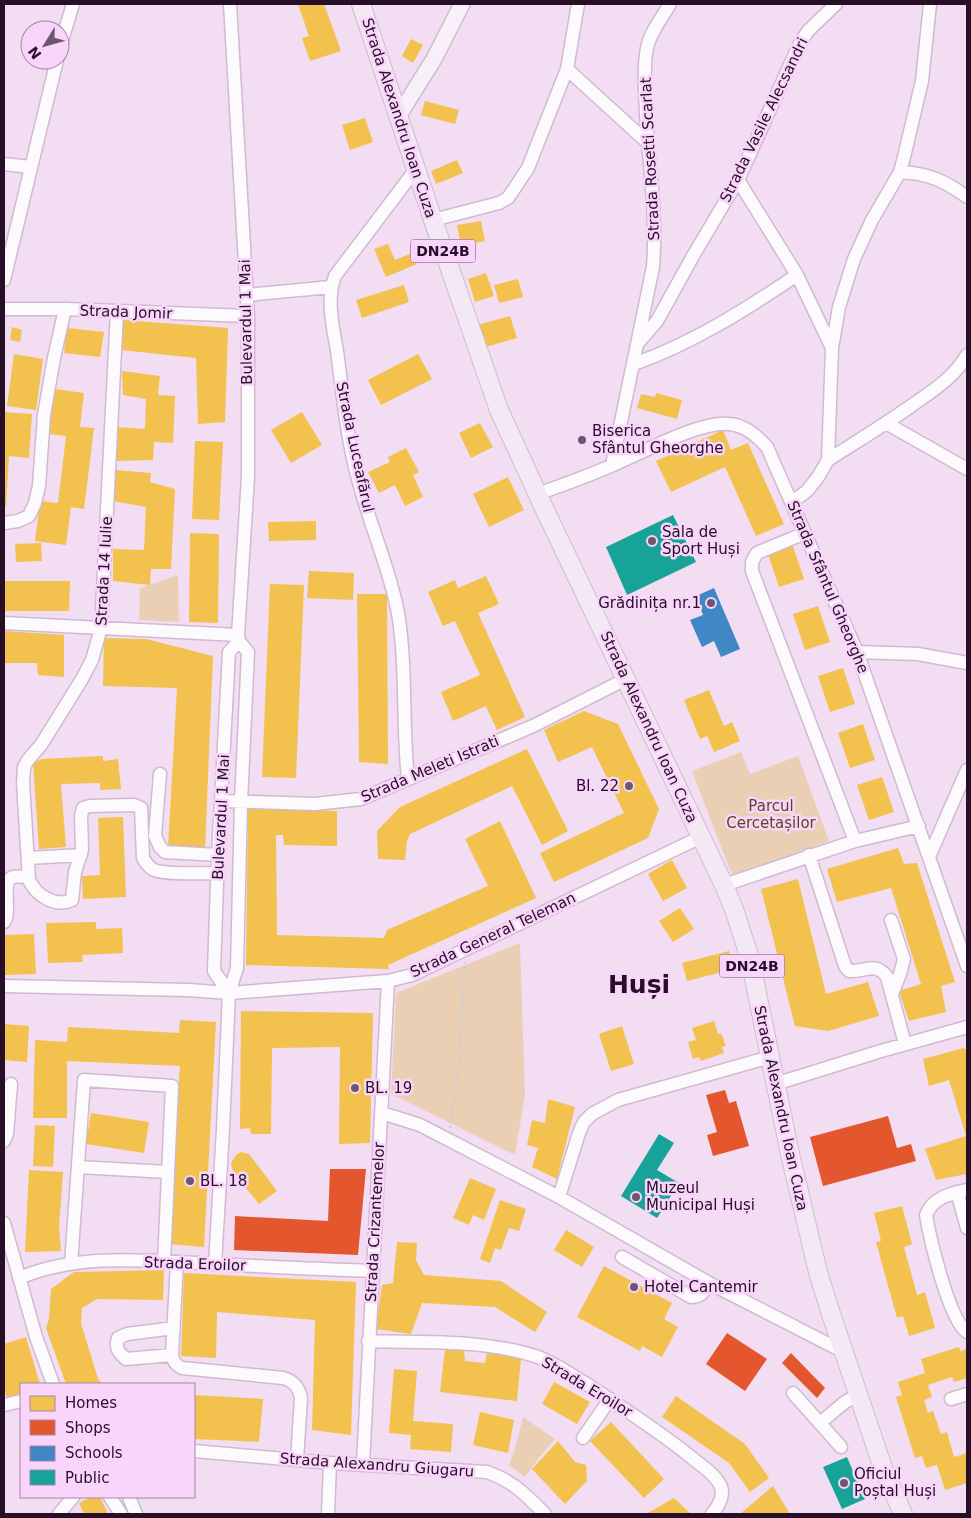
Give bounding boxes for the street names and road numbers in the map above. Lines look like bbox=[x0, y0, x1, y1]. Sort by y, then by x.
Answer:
street label: Strada Alexandru Ioan Cuza bbox=[358, 16, 440, 220]
street label: Strada Vasile Alecsandri bbox=[716, 35, 812, 205]
street label: Strada Rosetti Scarlat bbox=[637, 77, 663, 241]
road number: DN24B bbox=[410, 240, 476, 262]
street label: Bulevardul 1 Mai bbox=[236, 259, 256, 385]
street label: Strada Jomir bbox=[79, 301, 174, 323]
street label: Strada Luceafărul bbox=[332, 380, 378, 514]
street label: Strada Sfântul Gheorghe bbox=[783, 498, 873, 676]
street label: Strada 14 Iulie bbox=[92, 516, 116, 626]
street label: Strada Alexandru Ioan Cuza bbox=[597, 628, 701, 826]
street label: Strada Meleti Istrati bbox=[358, 732, 502, 806]
street label: Bulevardul 1 Mai bbox=[209, 754, 233, 880]
street label: Strada General Teleman bbox=[407, 889, 579, 981]
road number: DN24B bbox=[720, 954, 784, 978]
street label: Strada Alexandru Ioan Cuza bbox=[750, 1004, 812, 1212]
street label: Strada Crizantemelor bbox=[362, 1141, 388, 1302]
street label: Strada Eroilor bbox=[144, 1253, 247, 1275]
street label: Strada Eroilor bbox=[538, 1353, 636, 1422]
street label: Strada Alexandru Giugaru bbox=[279, 1449, 475, 1481]

